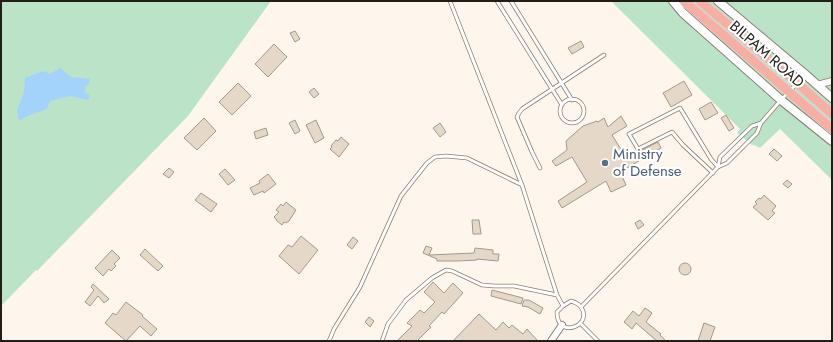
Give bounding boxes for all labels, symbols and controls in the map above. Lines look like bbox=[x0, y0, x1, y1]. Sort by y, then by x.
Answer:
street label: BILPAM ROAD bbox=[725, 15, 809, 93]
place label: Ministry of Defense bbox=[613, 143, 682, 182]
marker: Ministry of Defense bbox=[600, 158, 610, 168]

